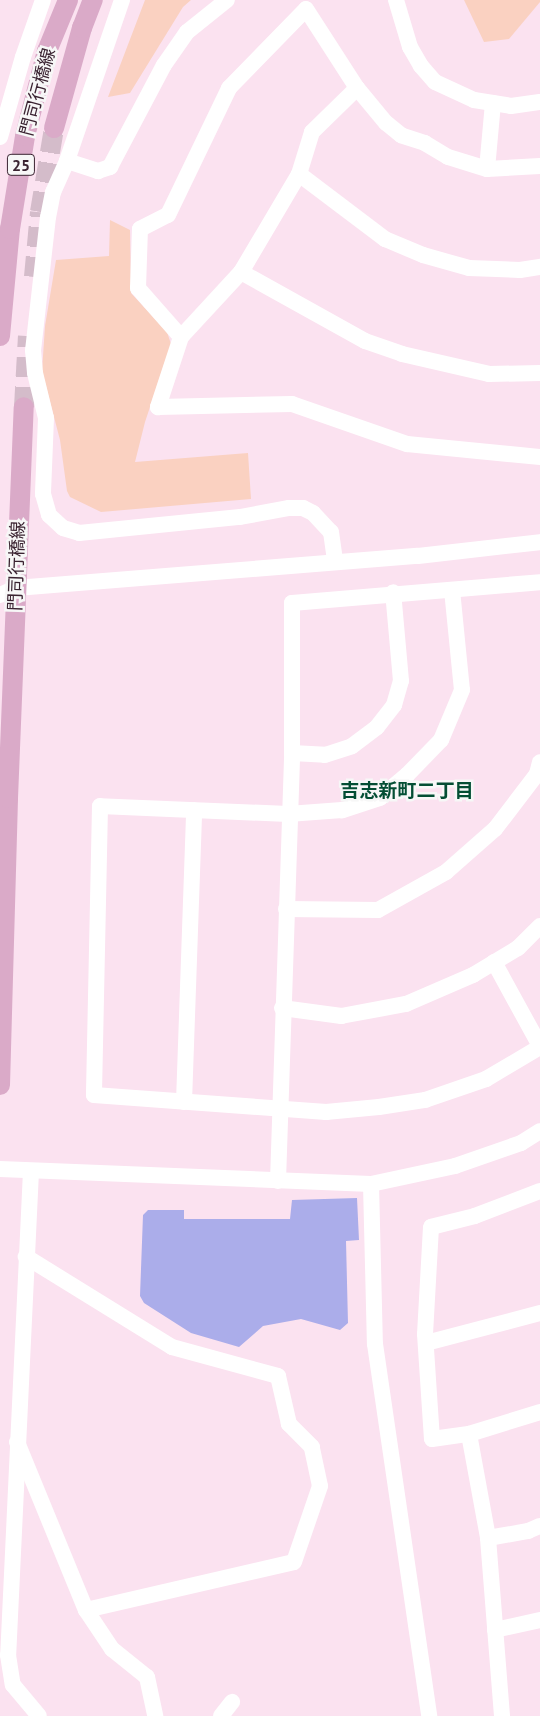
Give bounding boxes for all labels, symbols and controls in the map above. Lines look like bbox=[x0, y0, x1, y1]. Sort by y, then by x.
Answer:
street label: 門司行橋線 bbox=[16, 46, 60, 138]
road number: 25 bbox=[6, 152, 36, 178]
street label: 門司行橋線 bbox=[5, 521, 29, 611]
district label: 吉志新町二丁目 bbox=[341, 780, 473, 802]

